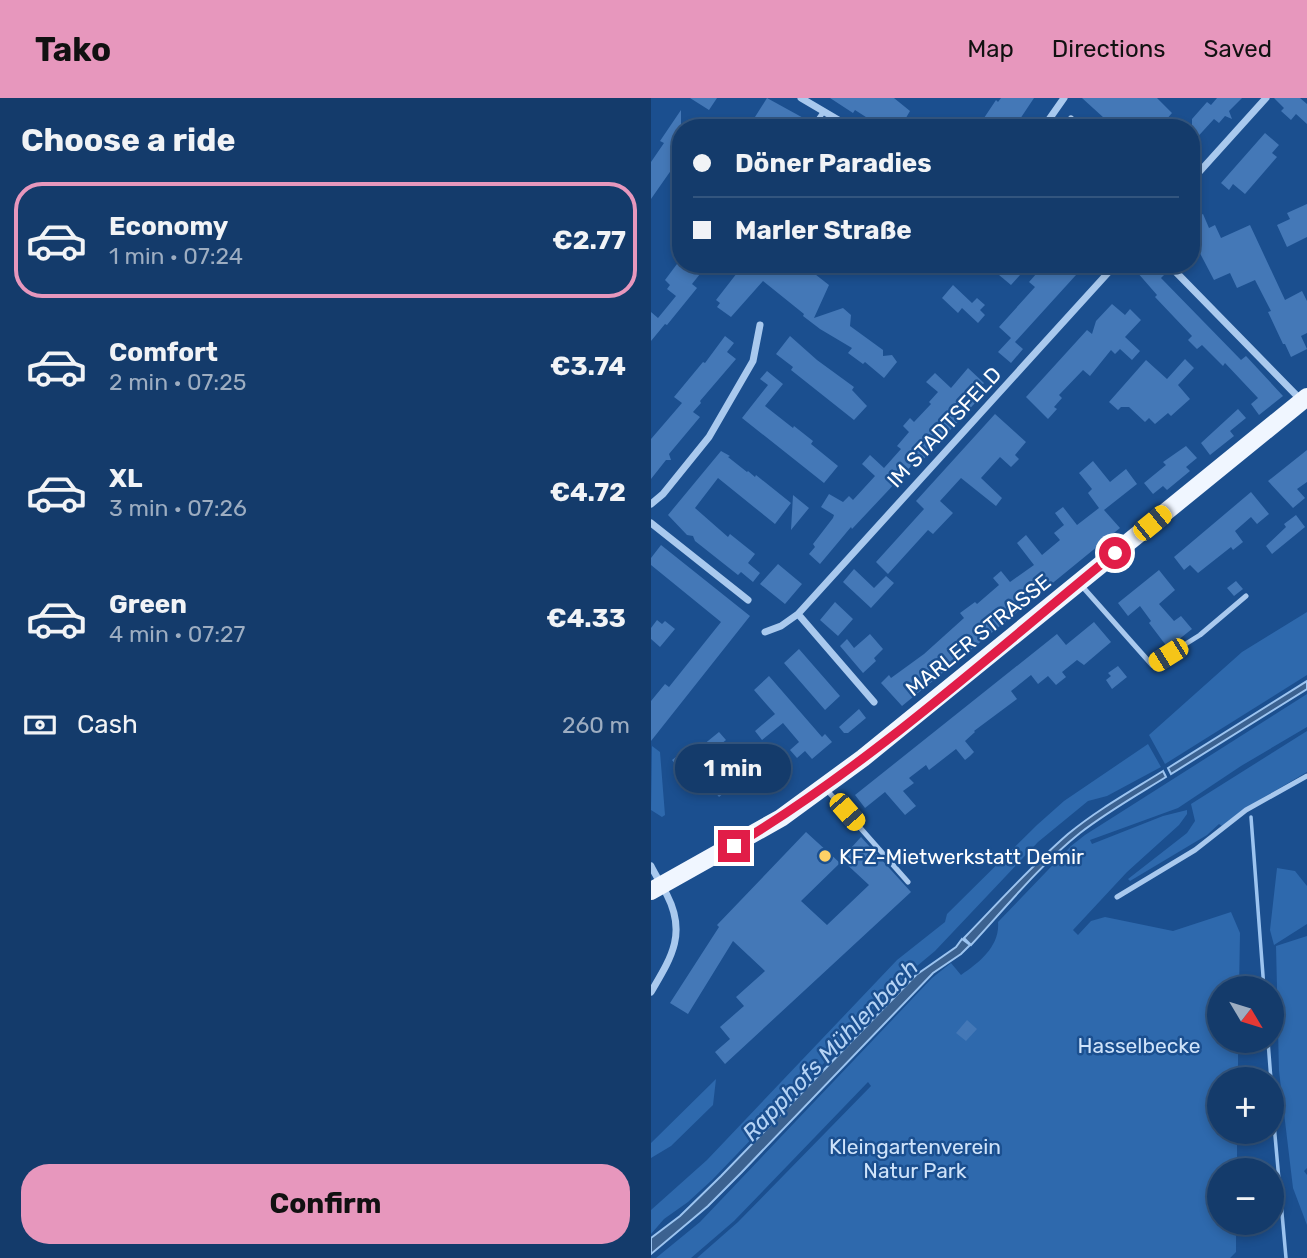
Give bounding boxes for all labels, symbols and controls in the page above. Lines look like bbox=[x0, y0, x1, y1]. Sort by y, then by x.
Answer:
text: Tako bbox=[35, 30, 111, 69]
text: Map bbox=[967, 35, 1014, 63]
text: Directions bbox=[1052, 35, 1165, 63]
text: Saved bbox=[1203, 35, 1272, 63]
text: Choose a ride bbox=[21, 121, 235, 159]
text: Döner Paradies bbox=[735, 148, 932, 179]
icon: car bbox=[25, 209, 88, 272]
text: Economy bbox=[109, 211, 228, 242]
text: Marler Straße bbox=[735, 215, 912, 246]
text: €2.77 bbox=[552, 225, 626, 256]
text: 1 min · 07:24 bbox=[109, 242, 243, 270]
icon: car bbox=[25, 335, 88, 398]
text: Comfort bbox=[109, 337, 218, 368]
text: €3.74 bbox=[550, 351, 626, 382]
street label: IM STADTSFELD bbox=[882, 362, 1006, 492]
text: 2 min · 07:25 bbox=[109, 368, 246, 396]
icon: car bbox=[25, 461, 88, 524]
text: XL bbox=[109, 463, 142, 494]
text: €4.72 bbox=[550, 477, 626, 508]
text: 3 min · 07:26 bbox=[109, 494, 247, 522]
car bbox=[1130, 502, 1175, 544]
route start bbox=[1099, 537, 1131, 569]
street label: MARLER STRASSE bbox=[900, 569, 1056, 701]
icon: car bbox=[25, 587, 88, 650]
text: Green bbox=[109, 589, 187, 620]
text: €4.33 bbox=[546, 603, 626, 634]
text: 4 min · 07:27 bbox=[109, 620, 245, 648]
car bbox=[1145, 635, 1192, 675]
icon: cash bbox=[21, 706, 59, 744]
text: Cash bbox=[77, 709, 138, 740]
text: 260 m bbox=[562, 711, 630, 739]
callout: 1 min bbox=[676, 744, 792, 794]
text: 1 min bbox=[704, 754, 762, 782]
car bbox=[826, 789, 869, 835]
route end bbox=[718, 830, 750, 862]
place label: KFZ-Mietwerkstatt Demir bbox=[839, 844, 1084, 869]
marker: KFZ-Mietwerkstatt Demir bbox=[817, 848, 833, 864]
water label: Rapphofs Mühlenbach bbox=[736, 953, 924, 1147]
north arrow bbox=[1207, 976, 1285, 1054]
map controls bbox=[1207, 976, 1284, 1235]
park label: Hasselbecke bbox=[1078, 1033, 1200, 1058]
button: + bbox=[1207, 1067, 1284, 1144]
park label: Kleingartenverein Natur Park bbox=[829, 1134, 1001, 1183]
button: − bbox=[1207, 1158, 1284, 1235]
button: Confirm bbox=[21, 1164, 630, 1244]

